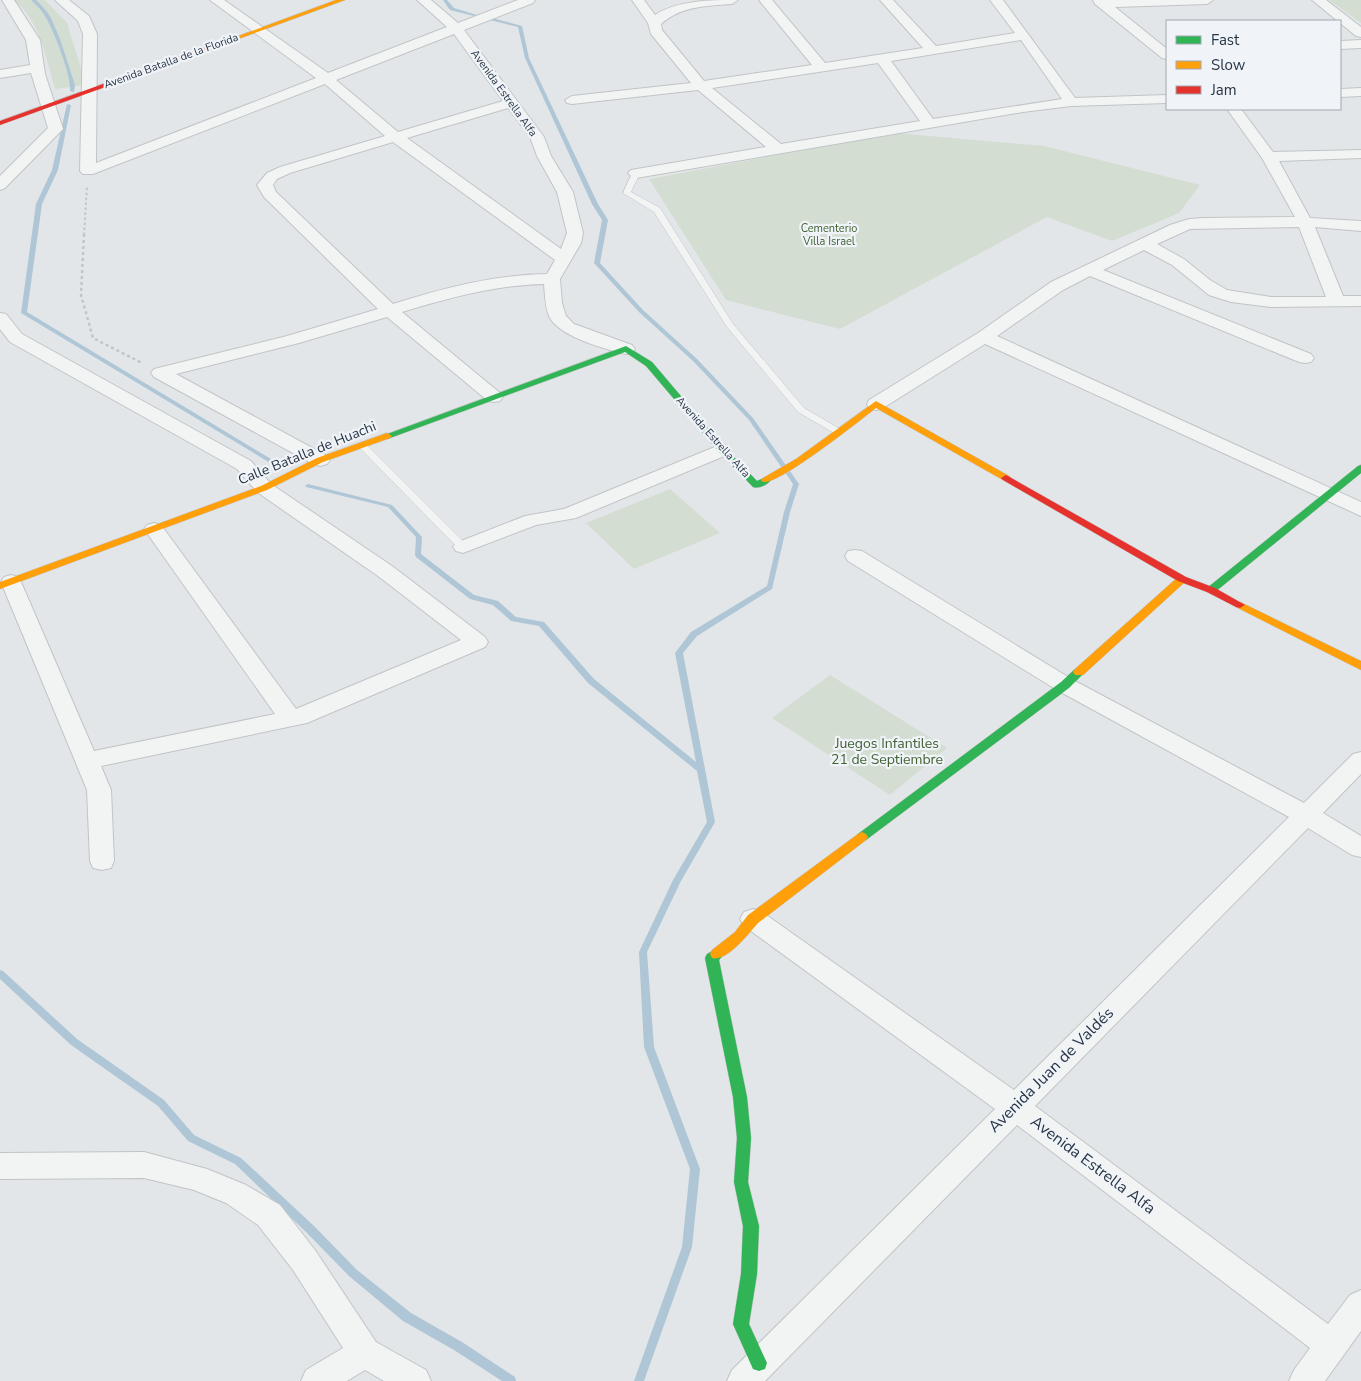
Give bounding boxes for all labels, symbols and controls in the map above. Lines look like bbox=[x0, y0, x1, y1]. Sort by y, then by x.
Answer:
legend bbox=[1166, 20, 1341, 110]
street label: Avenida Batalla de la Florida bbox=[102, 30, 241, 92]
text: Fast bbox=[1211, 30, 1240, 50]
street label: Avenida Estrella Alfa bbox=[467, 47, 541, 140]
text: Slow bbox=[1211, 55, 1246, 75]
text: Jam bbox=[1210, 80, 1237, 100]
park label: Cementerio Villa Israel bbox=[801, 221, 857, 249]
street label: Avenida Estrella Alfa bbox=[673, 393, 753, 481]
street label: Calle Batalla de Huachi bbox=[235, 417, 379, 489]
park label: Juegos Infantiles 21 de Septiembre bbox=[831, 734, 943, 769]
street label: Avenida Juan de Valdés bbox=[983, 1002, 1119, 1138]
street label: Avenida Estrella Alfa bbox=[1026, 1111, 1160, 1219]

